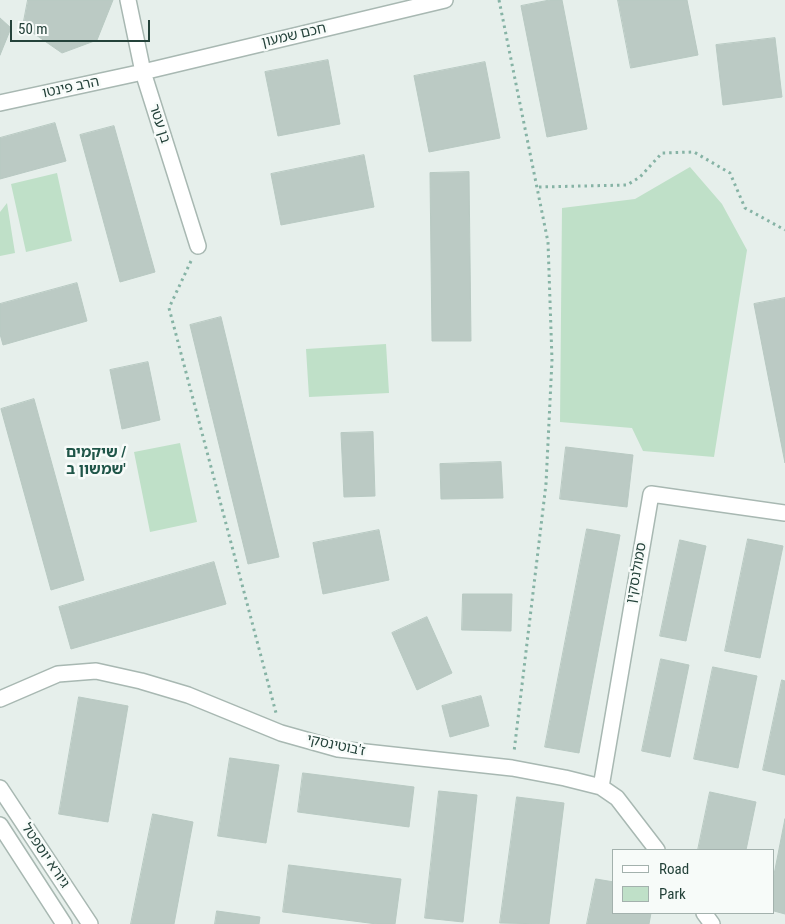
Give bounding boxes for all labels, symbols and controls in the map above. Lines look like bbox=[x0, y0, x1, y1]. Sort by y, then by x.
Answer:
scale bar bbox=[12, 10, 152, 42]
text: 50 m bbox=[18, 20, 48, 38]
street label: חכם שמעון bbox=[260, 20, 328, 52]
street label: הרב פינטו bbox=[41, 74, 101, 102]
street label: בן עטר bbox=[145, 102, 173, 146]
district label: שיקמים / שמשון ב' bbox=[66, 444, 126, 479]
street label: סמולנסקין bbox=[623, 541, 651, 605]
street label: ז'בוטינסקי bbox=[305, 732, 367, 760]
street label: גיורא יוספטל bbox=[17, 821, 73, 891]
legend bbox=[612, 849, 775, 914]
text: Road bbox=[659, 860, 689, 878]
text: Park bbox=[659, 885, 686, 903]

